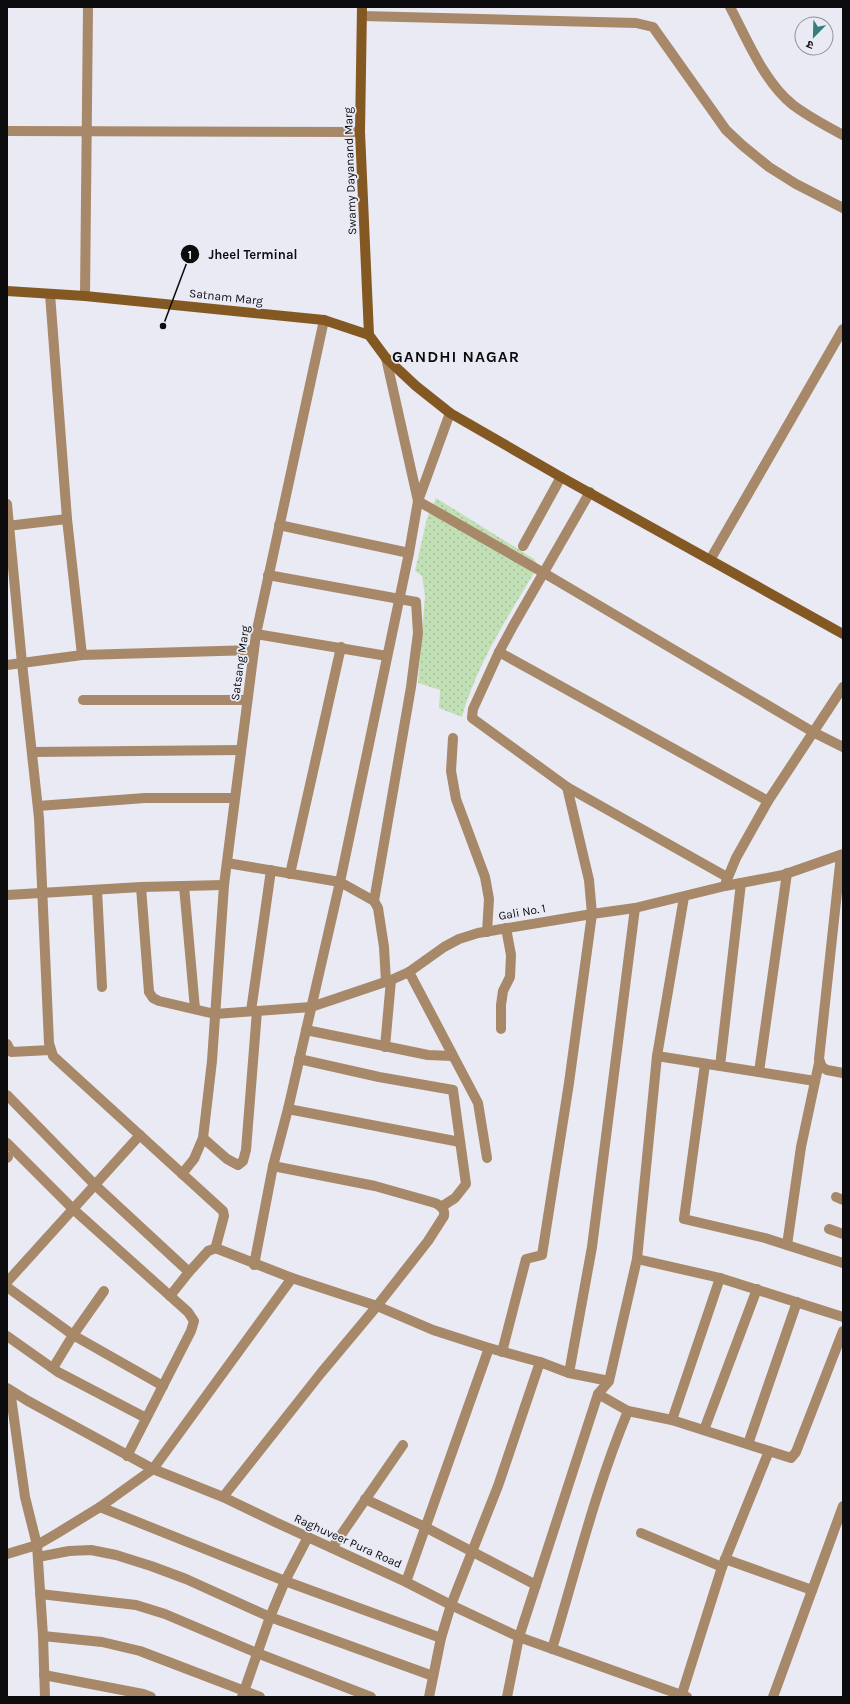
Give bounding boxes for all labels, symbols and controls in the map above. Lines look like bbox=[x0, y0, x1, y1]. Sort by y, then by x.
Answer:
north arrow bbox=[794, 16, 834, 56]
text: उ bbox=[804, 37, 816, 52]
street label: Swamy Dayanand Marg bbox=[341, 107, 359, 235]
callout: Jheel Terminal bbox=[180, 242, 305, 267]
text: Jheel Terminal bbox=[209, 247, 297, 262]
text: 1 bbox=[188, 248, 192, 262]
street label: Satnam Marg bbox=[188, 286, 264, 308]
district label: GANDHI NAGAR bbox=[392, 347, 520, 366]
street label: Satsang Marg bbox=[228, 624, 252, 702]
street label: Gali No. 1 bbox=[497, 901, 547, 923]
street label: Raghuveer Pura Road bbox=[292, 1511, 404, 1571]

